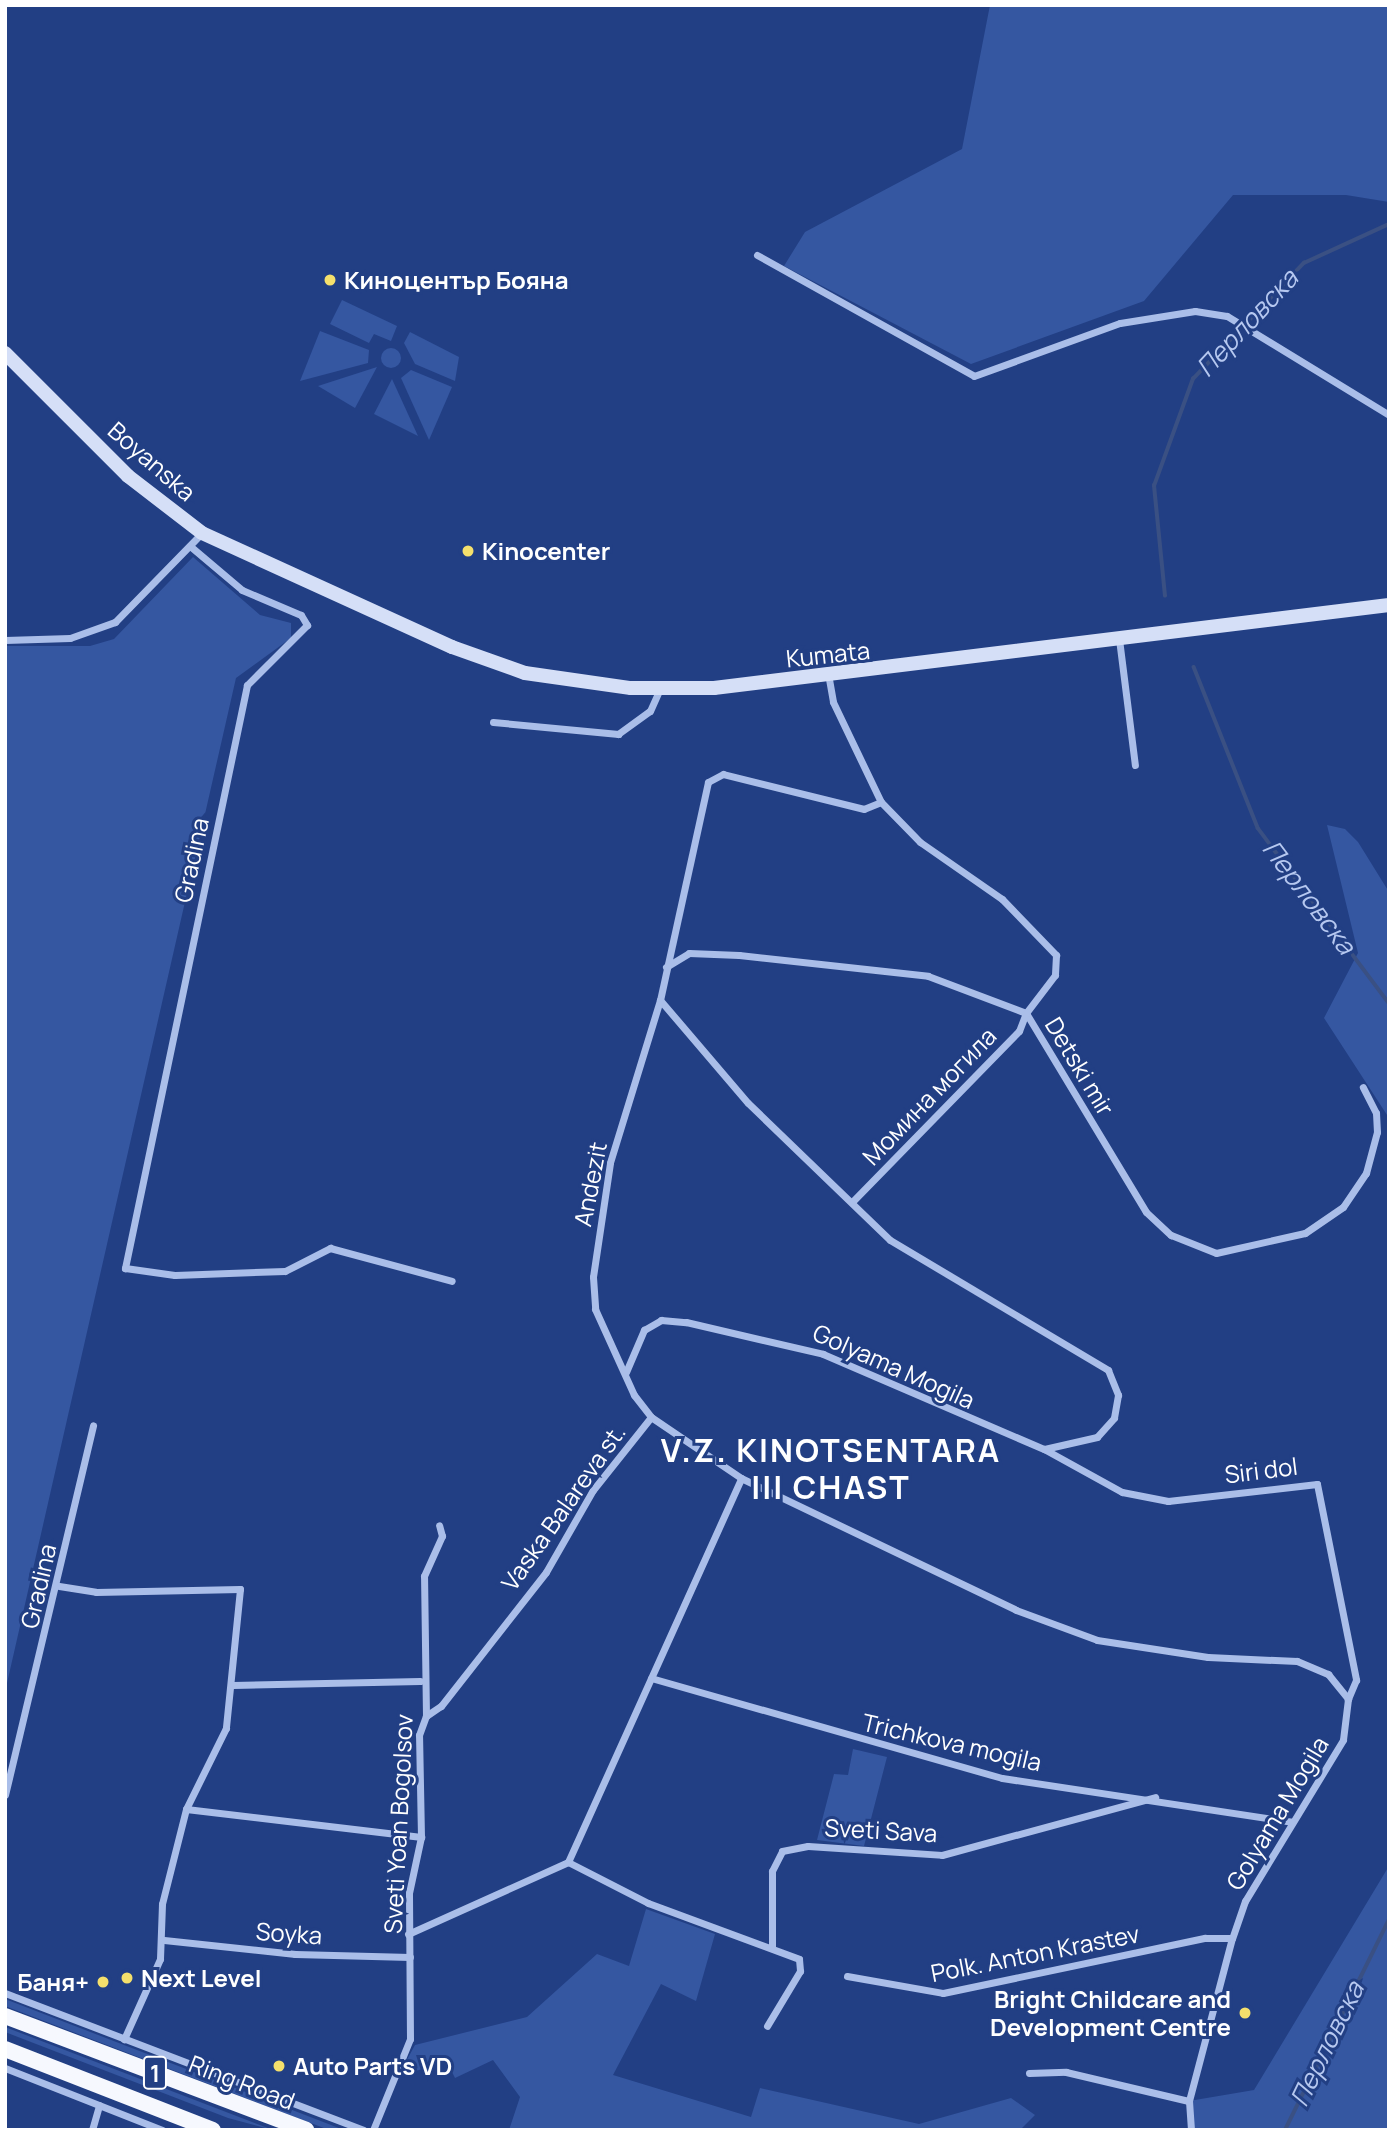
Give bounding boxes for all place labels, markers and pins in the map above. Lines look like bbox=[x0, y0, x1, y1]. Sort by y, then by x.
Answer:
place label: Киноцентър Бояна bbox=[344, 266, 569, 294]
marker: Киноцентър Бояна bbox=[322, 272, 338, 288]
place label: Kinocenter bbox=[482, 537, 610, 565]
marker: Kinocenter bbox=[460, 543, 476, 559]
place label: Next Level bbox=[141, 1964, 261, 1992]
place label: Баня+ bbox=[17, 1968, 89, 1996]
marker: Next Level bbox=[119, 1970, 135, 1986]
marker: Баня+ bbox=[95, 1974, 111, 1990]
place label: Bright Childcare and Development Centre bbox=[990, 1985, 1231, 2041]
marker: Bright Childcare and Development Centre bbox=[1237, 2005, 1253, 2021]
place label: Auto Parts VD bbox=[293, 2052, 452, 2080]
marker: Auto Parts VD bbox=[271, 2058, 287, 2074]

